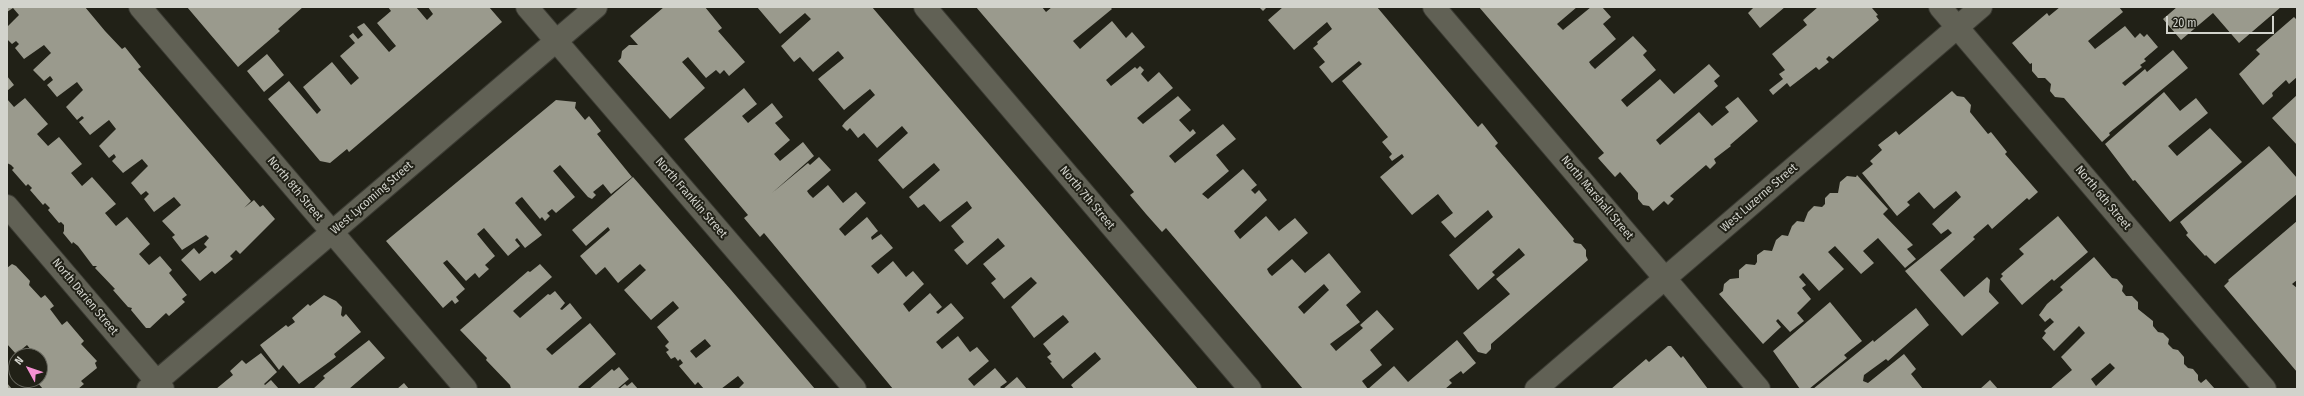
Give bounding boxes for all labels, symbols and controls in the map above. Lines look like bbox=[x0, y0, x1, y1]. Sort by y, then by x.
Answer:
scale bar bbox=[2168, 8, 2276, 34]
text: 20 m bbox=[2173, 16, 2197, 30]
street label: North Marshall Street bbox=[1558, 153, 1636, 243]
street label: North 8th Street bbox=[264, 154, 326, 224]
street label: North Franklin Street bbox=[652, 155, 730, 241]
street label: West Lycoming Street bbox=[328, 158, 416, 238]
street label: West Luzerne Street bbox=[1718, 161, 1800, 235]
street label: North 7th Street bbox=[1056, 163, 1118, 233]
street label: North 6th Street bbox=[2072, 163, 2134, 233]
street label: North Darien Street bbox=[49, 256, 121, 338]
north arrow bbox=[8, 348, 48, 388]
text: N bbox=[12, 354, 26, 367]

